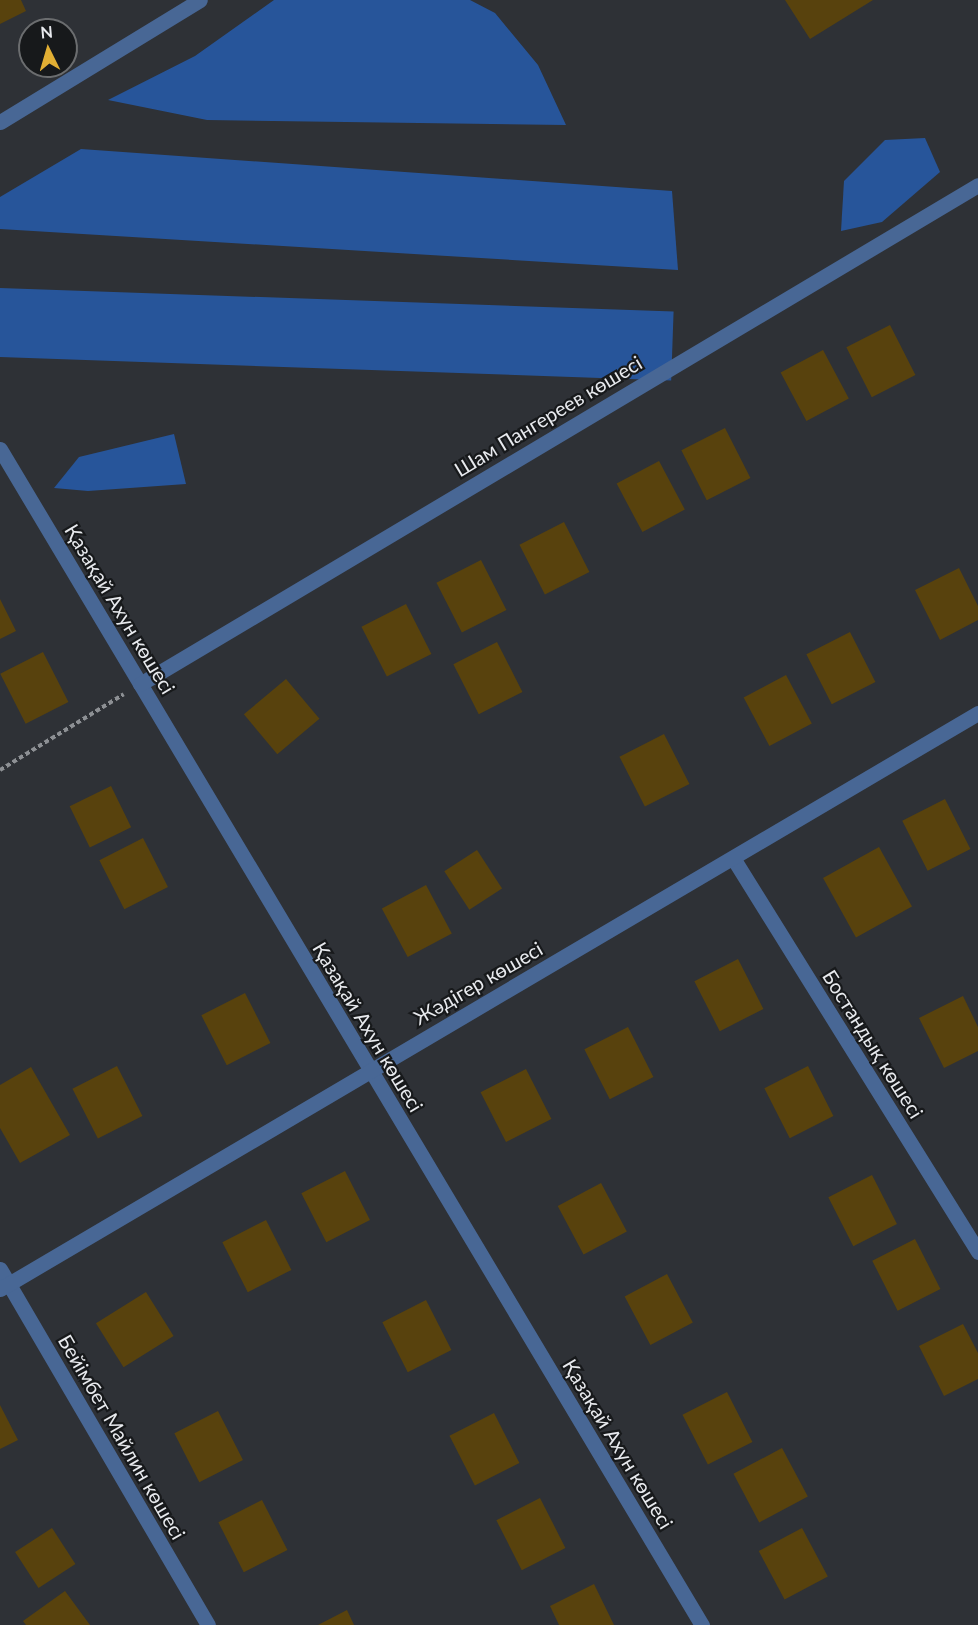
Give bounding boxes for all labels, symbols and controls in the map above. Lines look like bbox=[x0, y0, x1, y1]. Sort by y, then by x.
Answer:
north arrow bbox=[18, 18, 78, 78]
text: N bbox=[40, 22, 54, 42]
street label: Шам Пангереев көшесі bbox=[450, 351, 646, 481]
street label: Қазақай Ахун көшесі bbox=[60, 520, 180, 698]
street label: Жәдігер көшесі bbox=[409, 936, 547, 1030]
street label: Қазақай Ахун көшесі bbox=[308, 938, 428, 1116]
street label: Бостандық көшесі bbox=[818, 965, 928, 1123]
street label: Бейімбет Майлин көшесі bbox=[53, 1330, 191, 1544]
street label: Қазақай Ахун көшесі bbox=[558, 1355, 678, 1533]

